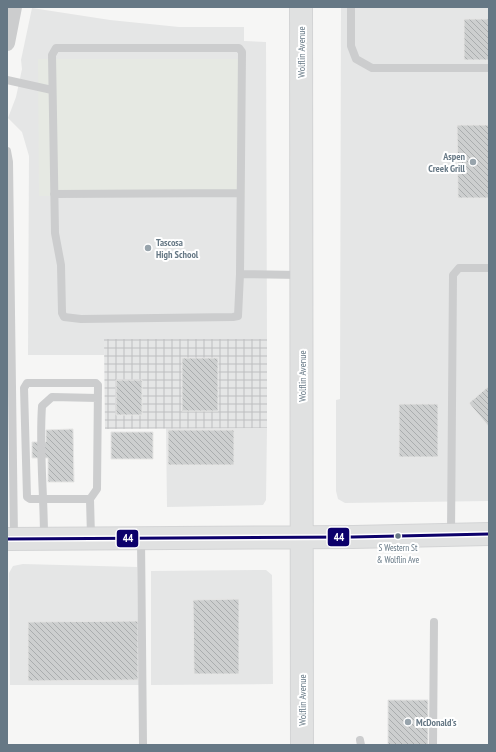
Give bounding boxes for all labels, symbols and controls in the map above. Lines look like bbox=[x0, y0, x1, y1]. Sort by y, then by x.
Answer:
street label: Wolflin Avenue bbox=[295, 26, 308, 78]
place label: Aspen Creek Grill bbox=[428, 150, 466, 175]
marker: Aspen Creek Grill bbox=[468, 157, 478, 167]
place label: Tascosa High School bbox=[156, 236, 199, 261]
marker: Tascosa High School bbox=[143, 243, 153, 253]
street label: Wolflin Avenue bbox=[296, 350, 309, 402]
line badge: 44 bbox=[327, 527, 350, 547]
line badge: 44 bbox=[116, 529, 139, 548]
text: 44 bbox=[334, 530, 345, 544]
text: 44 bbox=[123, 531, 134, 545]
marker: S Western St & Wolflin Ave bbox=[393, 531, 403, 541]
place label: S Western St & Wolflin Ave bbox=[377, 542, 419, 565]
street label: Wolflin Avenue bbox=[296, 674, 309, 726]
place label: McDonald's bbox=[416, 716, 457, 729]
marker: McDonald's bbox=[403, 717, 413, 727]

